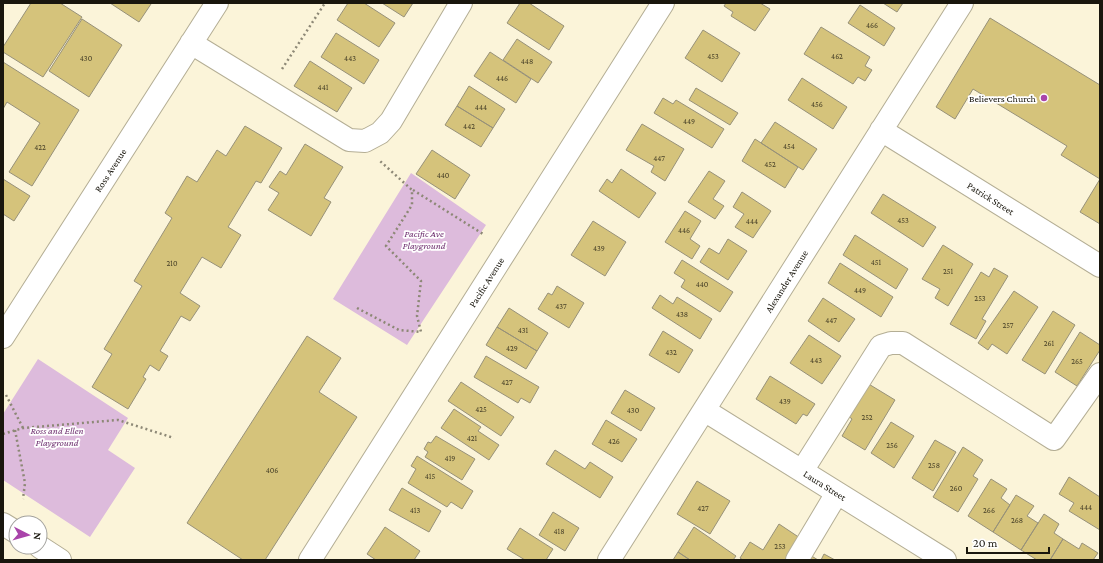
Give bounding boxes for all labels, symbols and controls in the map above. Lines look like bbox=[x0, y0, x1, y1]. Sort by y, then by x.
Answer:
house number: 466 bbox=[866, 21, 878, 30]
house number: 453 bbox=[707, 52, 719, 61]
house number: 462 bbox=[831, 52, 843, 61]
house number: 430 bbox=[80, 54, 93, 63]
house number: 443 bbox=[344, 54, 356, 63]
house number: 448 bbox=[521, 57, 533, 66]
house number: 446 bbox=[496, 74, 508, 83]
house number: 441 bbox=[318, 83, 329, 92]
place label: Believers Church bbox=[969, 93, 1037, 104]
marker: Believers Church bbox=[1039, 93, 1049, 103]
house number: 456 bbox=[811, 100, 823, 109]
house number: 444 bbox=[475, 103, 487, 112]
house number: 449 bbox=[683, 117, 695, 126]
house number: 442 bbox=[463, 122, 475, 131]
house number: 454 bbox=[783, 142, 795, 151]
house number: 422 bbox=[34, 143, 46, 152]
street label: Ross Avenue bbox=[92, 146, 129, 194]
house number: 447 bbox=[653, 154, 665, 163]
house number: 452 bbox=[764, 160, 776, 169]
house number: 440 bbox=[437, 171, 450, 180]
street label: Patrick Street bbox=[965, 180, 1017, 218]
house number: 453 bbox=[897, 216, 909, 225]
house number: 444 bbox=[746, 217, 758, 226]
house number: 446 bbox=[678, 226, 690, 235]
park label: Pacific Ave Playground bbox=[402, 228, 446, 251]
house number: 439 bbox=[593, 244, 605, 253]
street label: Alexander Avenue bbox=[763, 247, 810, 315]
street label: Pacific Avenue bbox=[467, 255, 507, 309]
house number: 451 bbox=[871, 258, 882, 267]
house number: 210 bbox=[167, 259, 178, 268]
house number: 251 bbox=[943, 267, 953, 276]
house number: 440 bbox=[696, 280, 709, 289]
house number: 449 bbox=[854, 286, 866, 295]
house number: 253 bbox=[974, 294, 986, 303]
house number: 437 bbox=[555, 302, 567, 311]
house number: 438 bbox=[676, 310, 688, 319]
house number: 447 bbox=[825, 316, 837, 325]
house number: 257 bbox=[1002, 321, 1014, 330]
house number: 431 bbox=[518, 326, 529, 335]
house number: 261 bbox=[1044, 339, 1055, 348]
house number: 429 bbox=[506, 344, 518, 353]
house number: 432 bbox=[665, 348, 677, 357]
house number: 443 bbox=[810, 356, 822, 365]
house number: 265 bbox=[1071, 357, 1083, 366]
house number: 427 bbox=[501, 378, 513, 387]
house number: 439 bbox=[779, 397, 791, 406]
house number: 425 bbox=[475, 405, 487, 414]
house number: 430 bbox=[627, 406, 640, 415]
house number: 252 bbox=[861, 413, 873, 422]
park label: Ross and Ellen Playground bbox=[30, 425, 84, 448]
house number: 421 bbox=[467, 434, 478, 443]
house number: 426 bbox=[608, 437, 620, 446]
house number: 256 bbox=[886, 441, 898, 450]
house number: 419 bbox=[445, 454, 455, 463]
house number: 258 bbox=[928, 461, 940, 470]
house number: 406 bbox=[266, 466, 278, 475]
street label: Laura Street bbox=[801, 468, 849, 503]
house number: 415 bbox=[425, 472, 435, 481]
house number: 260 bbox=[950, 484, 963, 493]
house number: 444 bbox=[1080, 503, 1092, 512]
house number: 427 bbox=[697, 504, 709, 513]
house number: 413 bbox=[410, 506, 420, 515]
house number: 266 bbox=[983, 506, 995, 515]
north arrow bbox=[8, 515, 48, 555]
house number: 268 bbox=[1011, 516, 1023, 525]
house number: 418 bbox=[553, 527, 565, 536]
scale bar bbox=[967, 529, 1049, 555]
text: N bbox=[32, 532, 44, 541]
text: 20 m bbox=[973, 536, 998, 550]
house number: 253 bbox=[774, 542, 786, 551]

